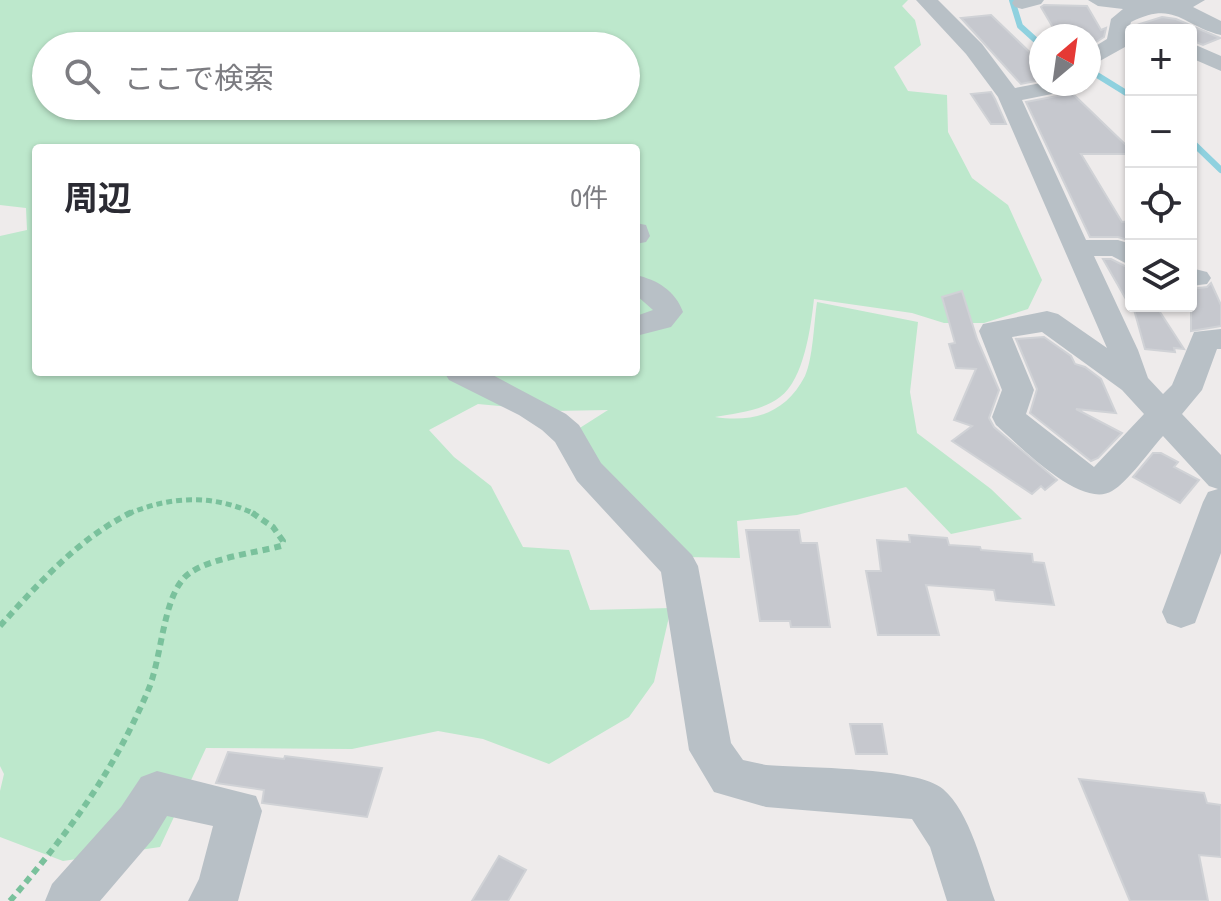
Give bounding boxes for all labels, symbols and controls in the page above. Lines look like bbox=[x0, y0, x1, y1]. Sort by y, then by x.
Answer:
north arrow bbox=[1029, 24, 1101, 96]
map controls bbox=[1125, 24, 1197, 312]
button: + bbox=[1125, 24, 1197, 96]
search box bbox=[32, 32, 640, 120]
icon: search bbox=[60, 54, 104, 98]
text: ここで検索 bbox=[124, 58, 274, 98]
button: − bbox=[1125, 96, 1197, 168]
button: locate bbox=[1125, 168, 1197, 240]
text: 周辺 bbox=[64, 175, 132, 221]
text: 0件 bbox=[570, 180, 608, 215]
button: layers bbox=[1125, 240, 1197, 312]

